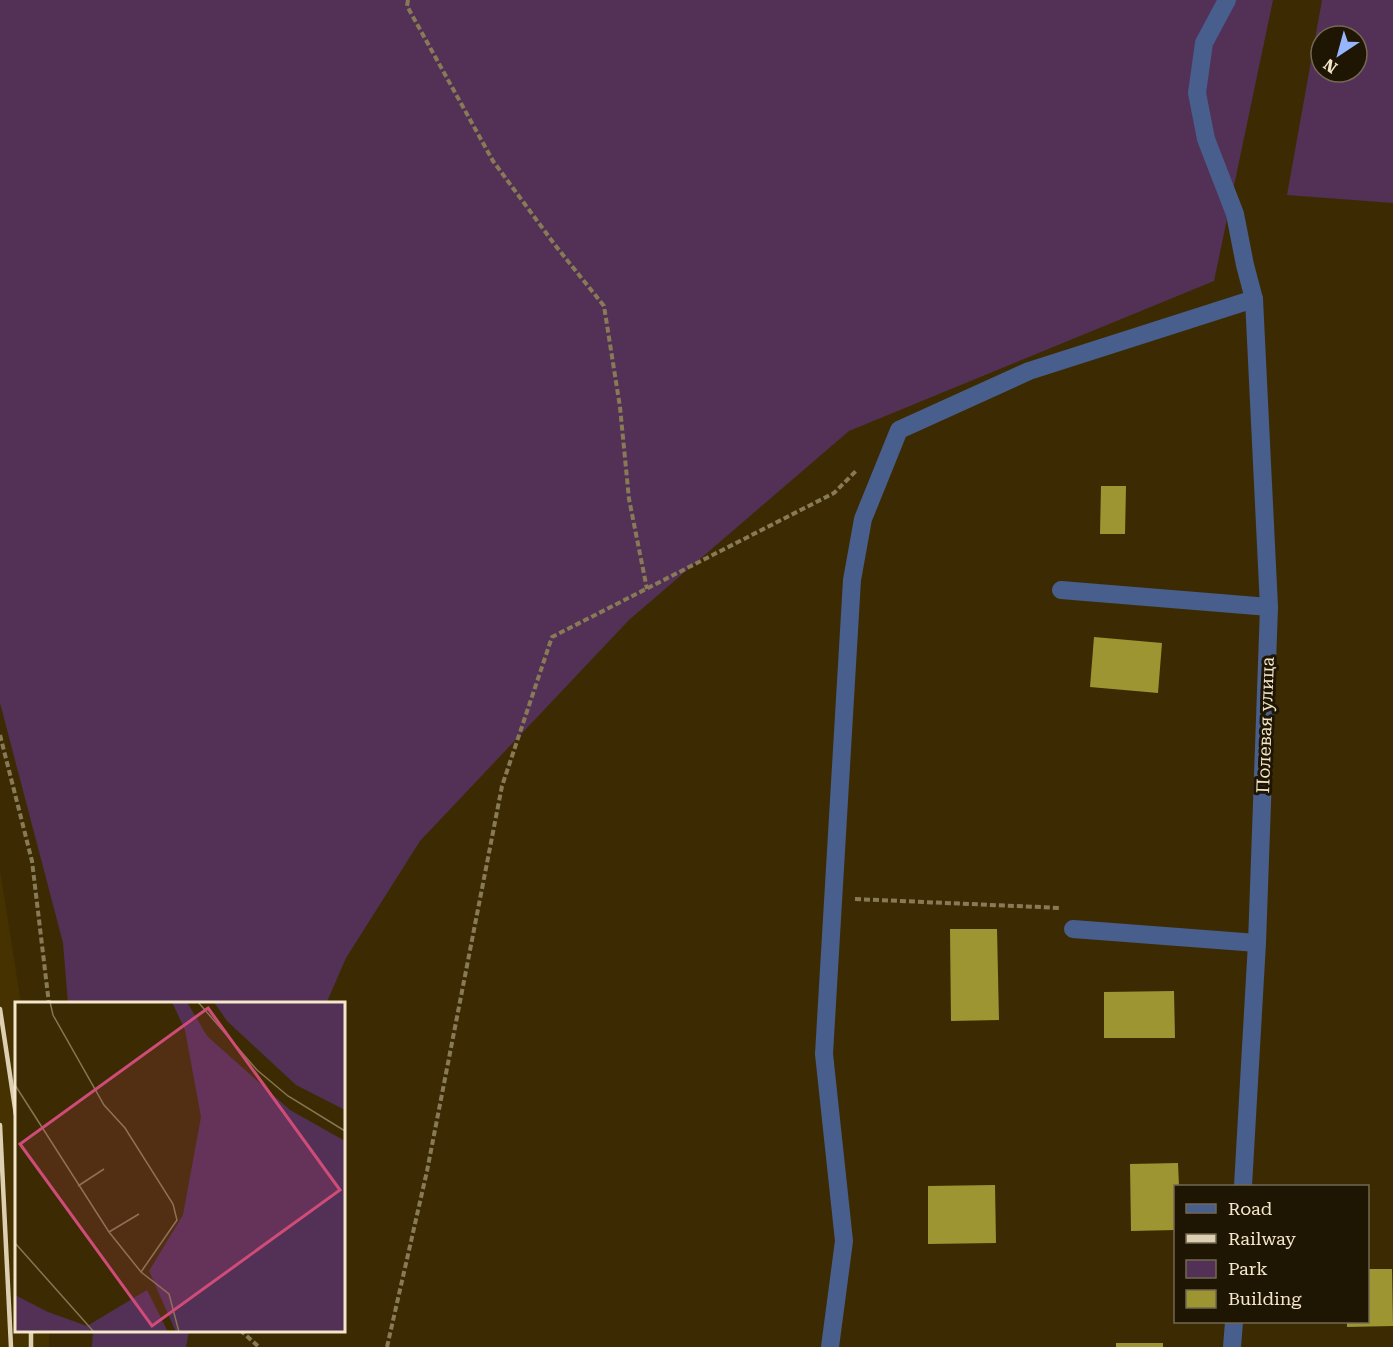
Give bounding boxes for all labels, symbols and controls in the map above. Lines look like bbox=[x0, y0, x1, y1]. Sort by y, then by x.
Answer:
north arrow bbox=[1309, 24, 1369, 84]
text: N bbox=[1320, 54, 1341, 77]
street label: Полевая улица bbox=[1252, 656, 1278, 794]
inset map bbox=[15, 1002, 345, 1332]
legend bbox=[1174, 1185, 1369, 1323]
text: Road bbox=[1228, 1198, 1273, 1219]
text: Railway bbox=[1228, 1228, 1296, 1249]
text: Park bbox=[1228, 1258, 1268, 1279]
text: Building bbox=[1228, 1288, 1302, 1309]

